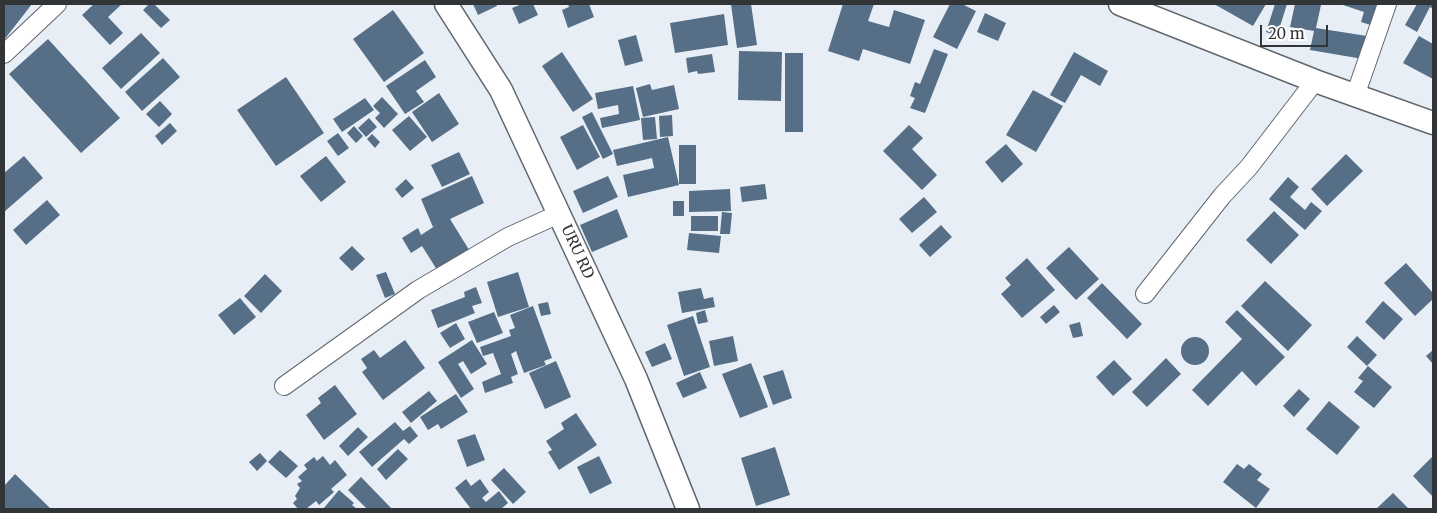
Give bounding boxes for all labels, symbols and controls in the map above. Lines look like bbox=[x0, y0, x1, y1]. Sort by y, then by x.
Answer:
scale bar bbox=[1262, 15, 1330, 47]
text: 20 m bbox=[1268, 24, 1305, 43]
street label: URU RD bbox=[557, 222, 597, 282]

